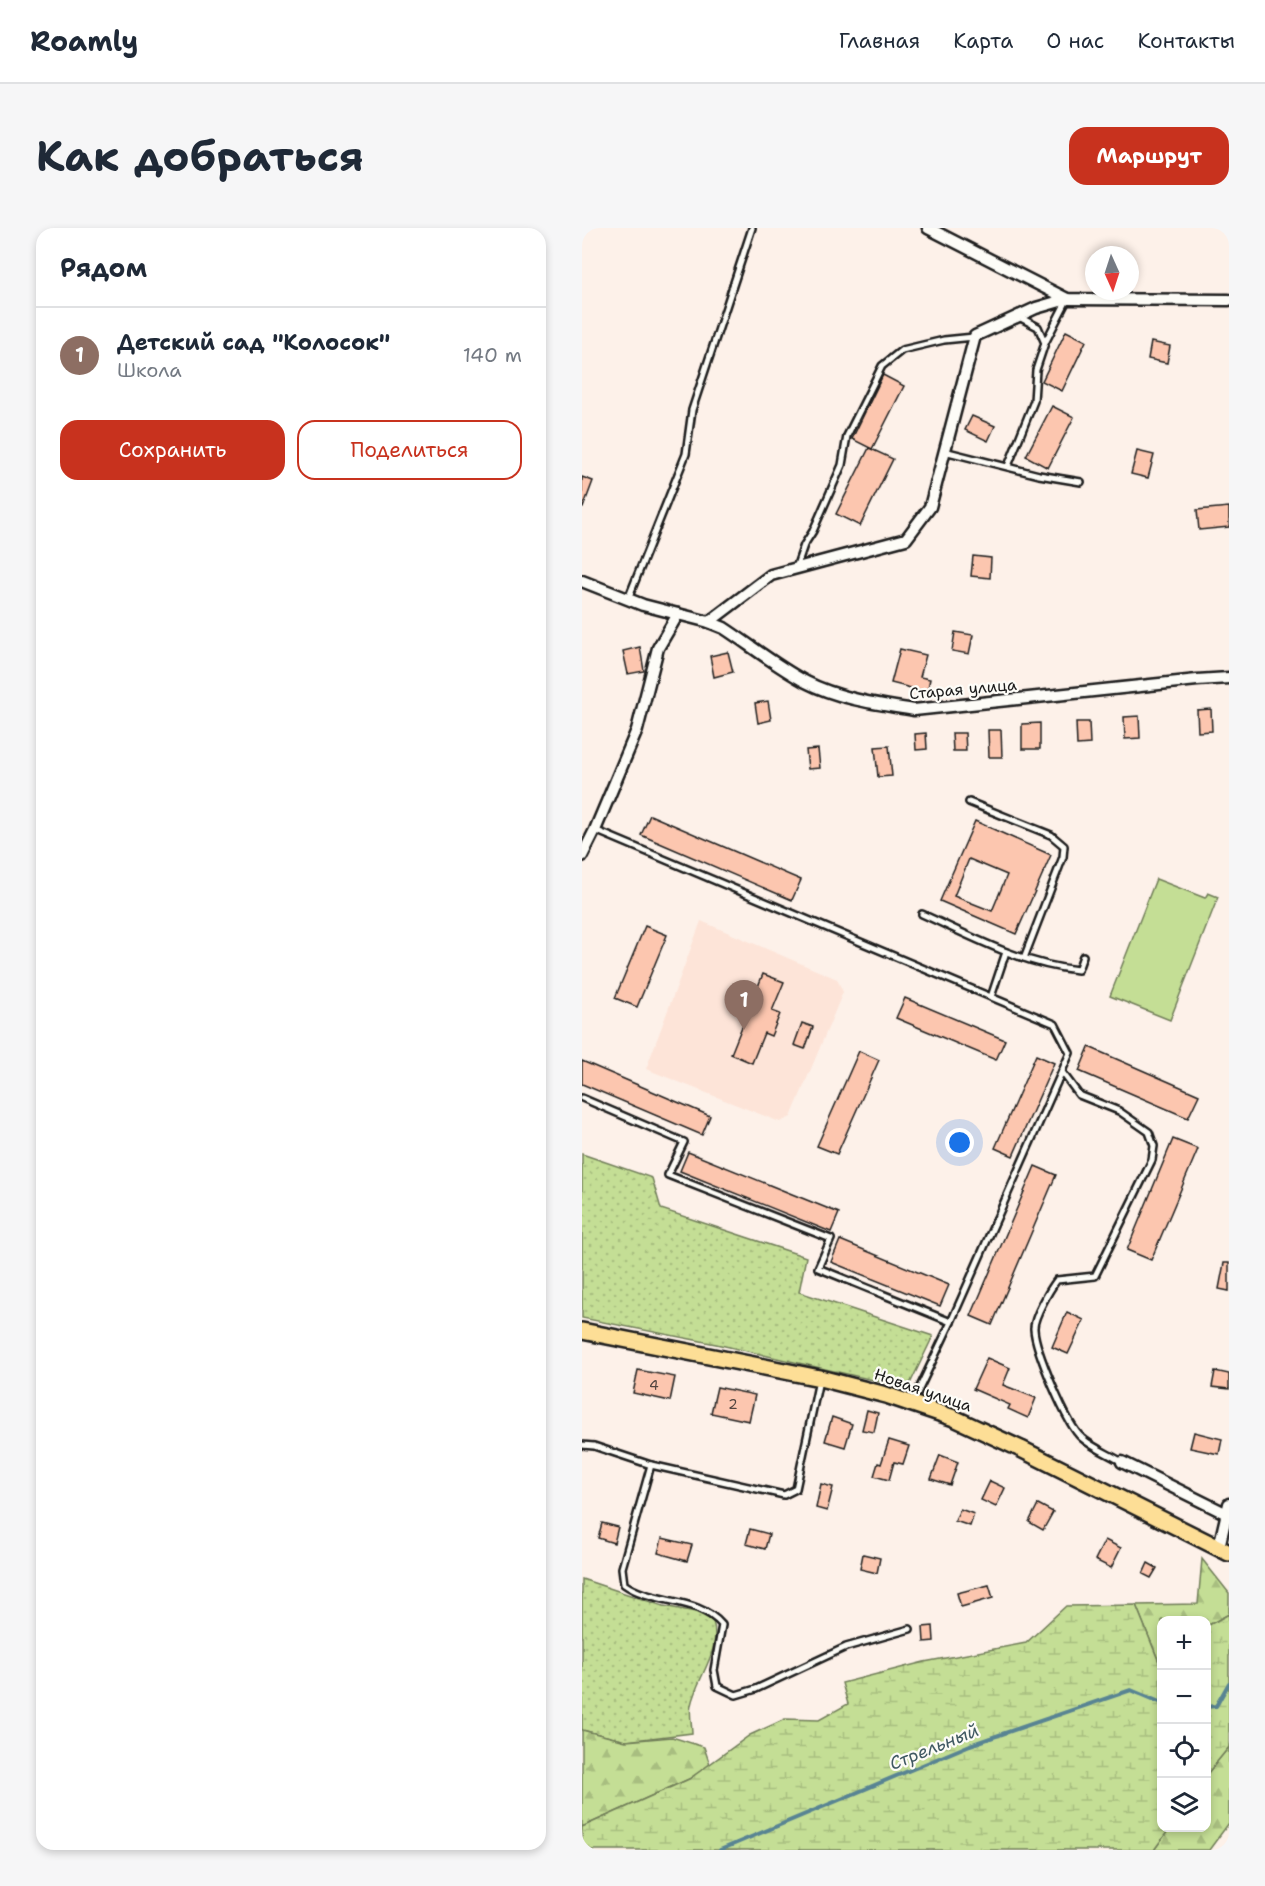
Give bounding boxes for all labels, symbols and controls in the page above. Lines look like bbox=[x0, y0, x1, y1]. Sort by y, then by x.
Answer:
text: Roamly bbox=[30, 22, 138, 60]
text: Главная bbox=[839, 27, 920, 55]
text: Карта bbox=[953, 27, 1013, 55]
text: О нас bbox=[1046, 27, 1104, 55]
text: Контакты bbox=[1137, 27, 1235, 55]
button: Маршрут bbox=[1069, 127, 1229, 185]
text: Как добраться bbox=[36, 128, 364, 184]
north arrow bbox=[1085, 246, 1139, 300]
text: Рядом bbox=[60, 250, 147, 285]
text: Детский сад "Колосок" bbox=[117, 328, 390, 357]
text: 1 bbox=[75, 342, 84, 368]
text: 140 m bbox=[463, 342, 522, 368]
text: Школа bbox=[117, 357, 182, 383]
button: Сохранить bbox=[60, 420, 285, 480]
button: Поделиться bbox=[297, 420, 522, 480]
street label: Старая улица bbox=[908, 674, 1018, 704]
pin: 1 bbox=[724, 980, 764, 1030]
your location bbox=[945, 1128, 974, 1157]
street label: Новая улица bbox=[871, 1363, 975, 1417]
house number: 4 bbox=[649, 1376, 659, 1394]
house number: 2 bbox=[728, 1395, 738, 1413]
map controls bbox=[1157, 1616, 1211, 1832]
button: + bbox=[1157, 1616, 1211, 1670]
button: − bbox=[1157, 1670, 1211, 1724]
water label: Стрельный bbox=[886, 1718, 982, 1776]
button: locate bbox=[1157, 1724, 1211, 1778]
button: layers bbox=[1157, 1778, 1211, 1832]

